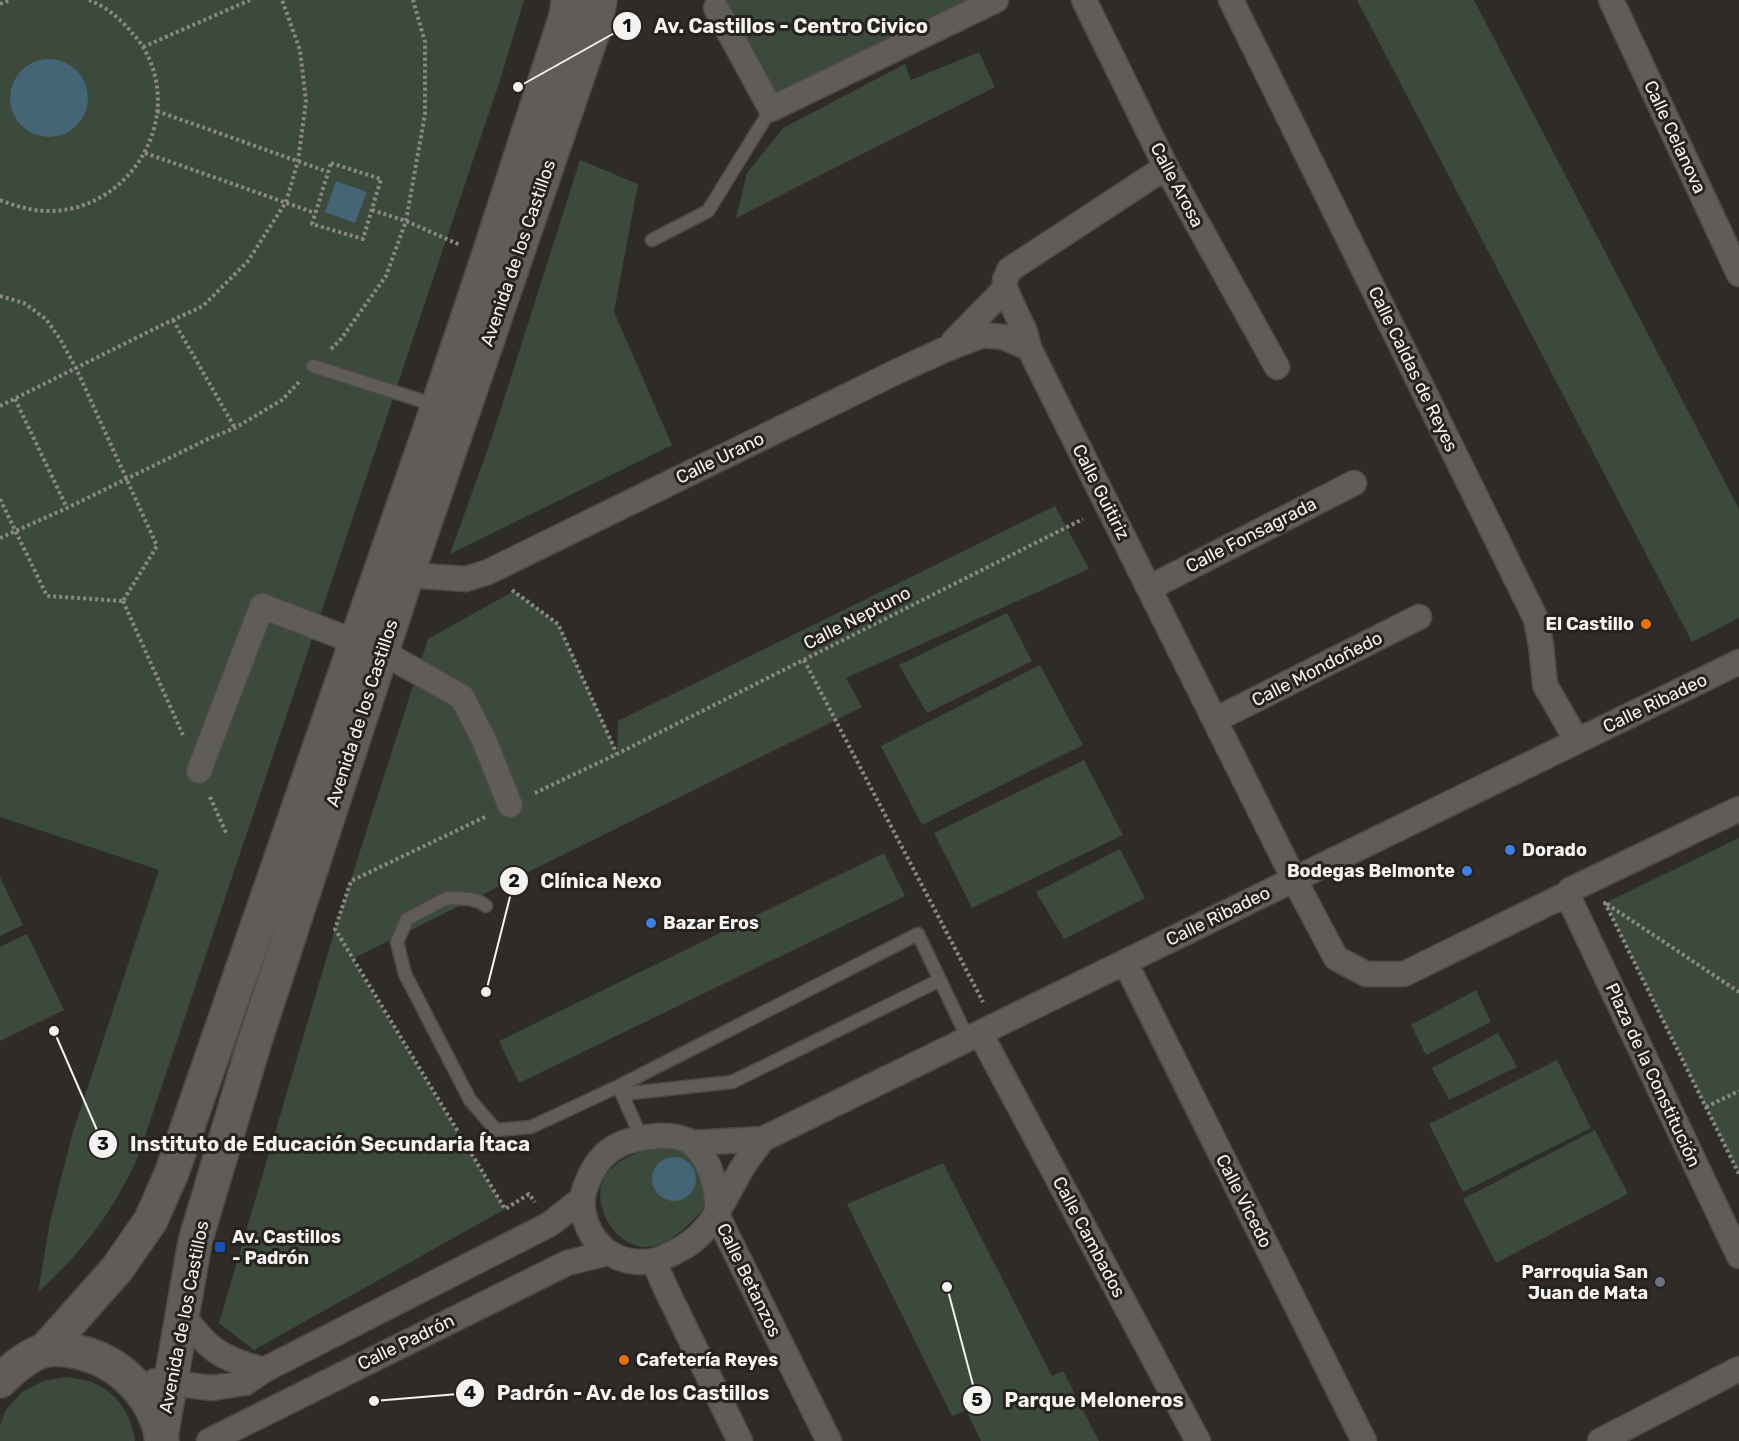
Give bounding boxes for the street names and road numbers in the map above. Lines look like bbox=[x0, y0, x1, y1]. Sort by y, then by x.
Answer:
street label: Calle Celanova bbox=[1639, 77, 1711, 197]
street label: Calle Arosa bbox=[1145, 139, 1209, 231]
street label: Avenida de los Castillos bbox=[476, 157, 560, 349]
street label: Calle Caldas de Reyes bbox=[1363, 283, 1463, 455]
street label: Calle Urano bbox=[672, 427, 768, 489]
street label: Calle Guitiriz bbox=[1068, 441, 1134, 543]
street label: Calle Fonsagrada bbox=[1182, 493, 1320, 577]
street label: Calle Neptuno bbox=[800, 582, 914, 654]
street label: Avenida de los Castillos bbox=[321, 617, 403, 809]
street label: Calle Mondoñedo bbox=[1248, 627, 1386, 711]
street label: Calle Ribadeo bbox=[1599, 668, 1711, 738]
street label: Calle Ribadeo bbox=[1162, 881, 1274, 951]
street label: Plaza de la Constitución bbox=[1601, 979, 1705, 1171]
street label: Calle Vicedo bbox=[1211, 1151, 1277, 1251]
street label: Calle Cambados bbox=[1048, 1173, 1130, 1301]
street label: Avenida de los Castillos bbox=[155, 1219, 213, 1415]
street label: Calle Betanzos bbox=[712, 1220, 786, 1340]
street label: Calle Padrón bbox=[354, 1309, 458, 1375]

